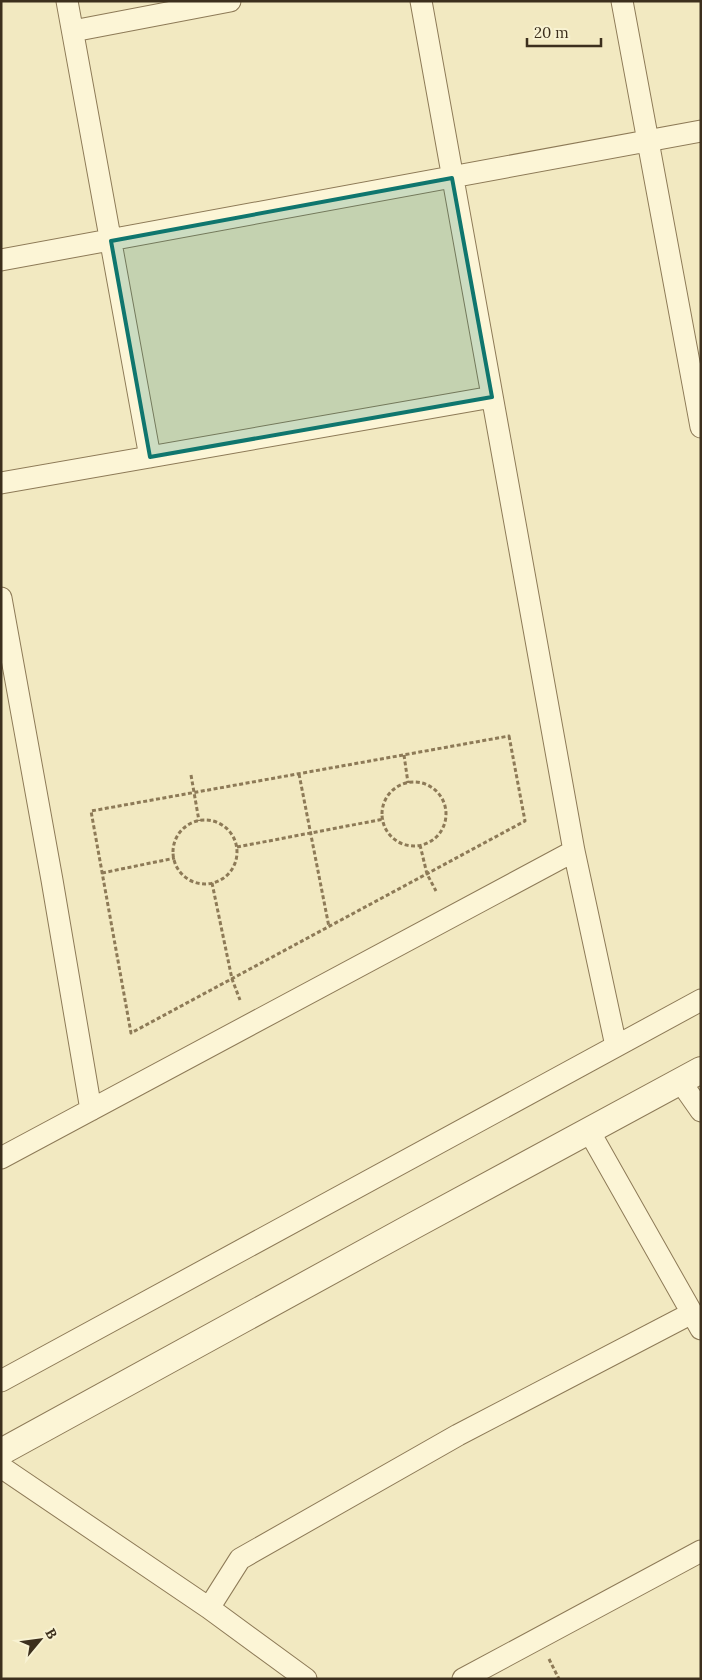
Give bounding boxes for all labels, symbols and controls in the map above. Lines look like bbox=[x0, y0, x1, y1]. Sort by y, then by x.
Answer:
scale bar bbox=[527, 15, 601, 47]
text: 20 m bbox=[534, 23, 569, 42]
north arrow bbox=[15, 1615, 65, 1665]
text: B bbox=[41, 1625, 61, 1642]

